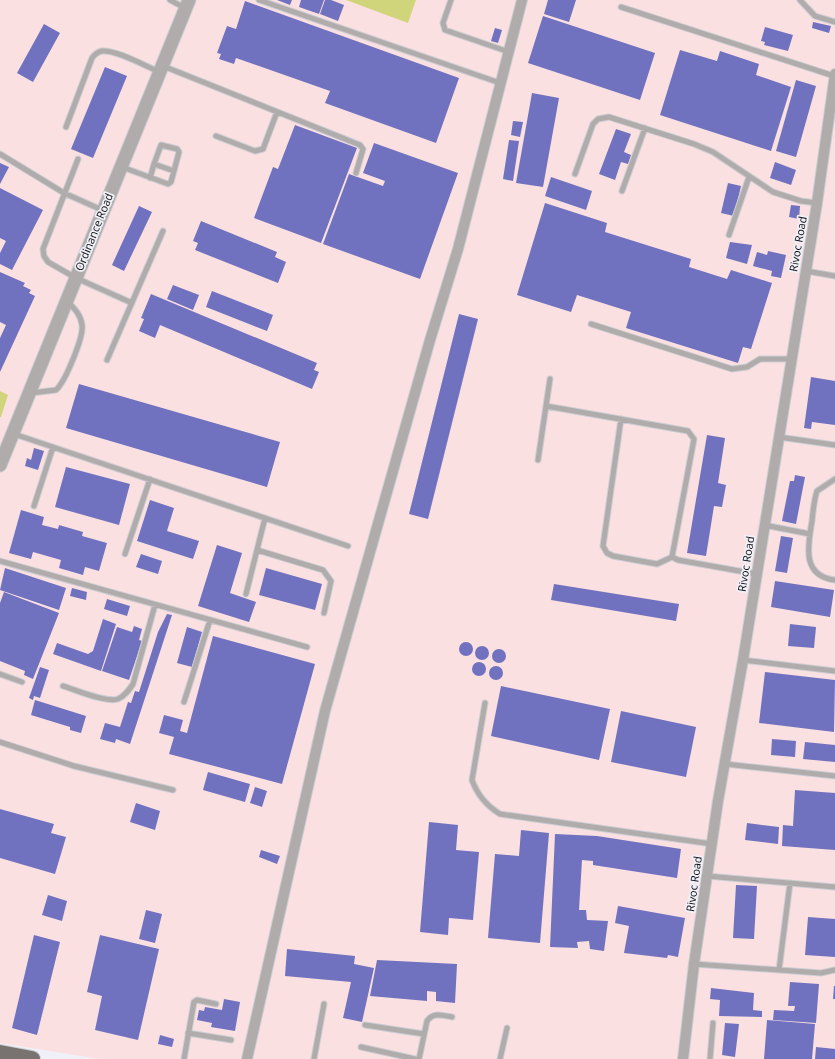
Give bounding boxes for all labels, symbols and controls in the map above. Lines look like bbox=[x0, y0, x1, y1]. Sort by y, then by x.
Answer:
street label: Ordinance Road bbox=[71, 191, 116, 273]
street label: Rivoc Road bbox=[785, 215, 810, 273]
street label: Rivoc Road bbox=[734, 535, 757, 593]
street label: Rivoc Road bbox=[682, 855, 705, 913]

